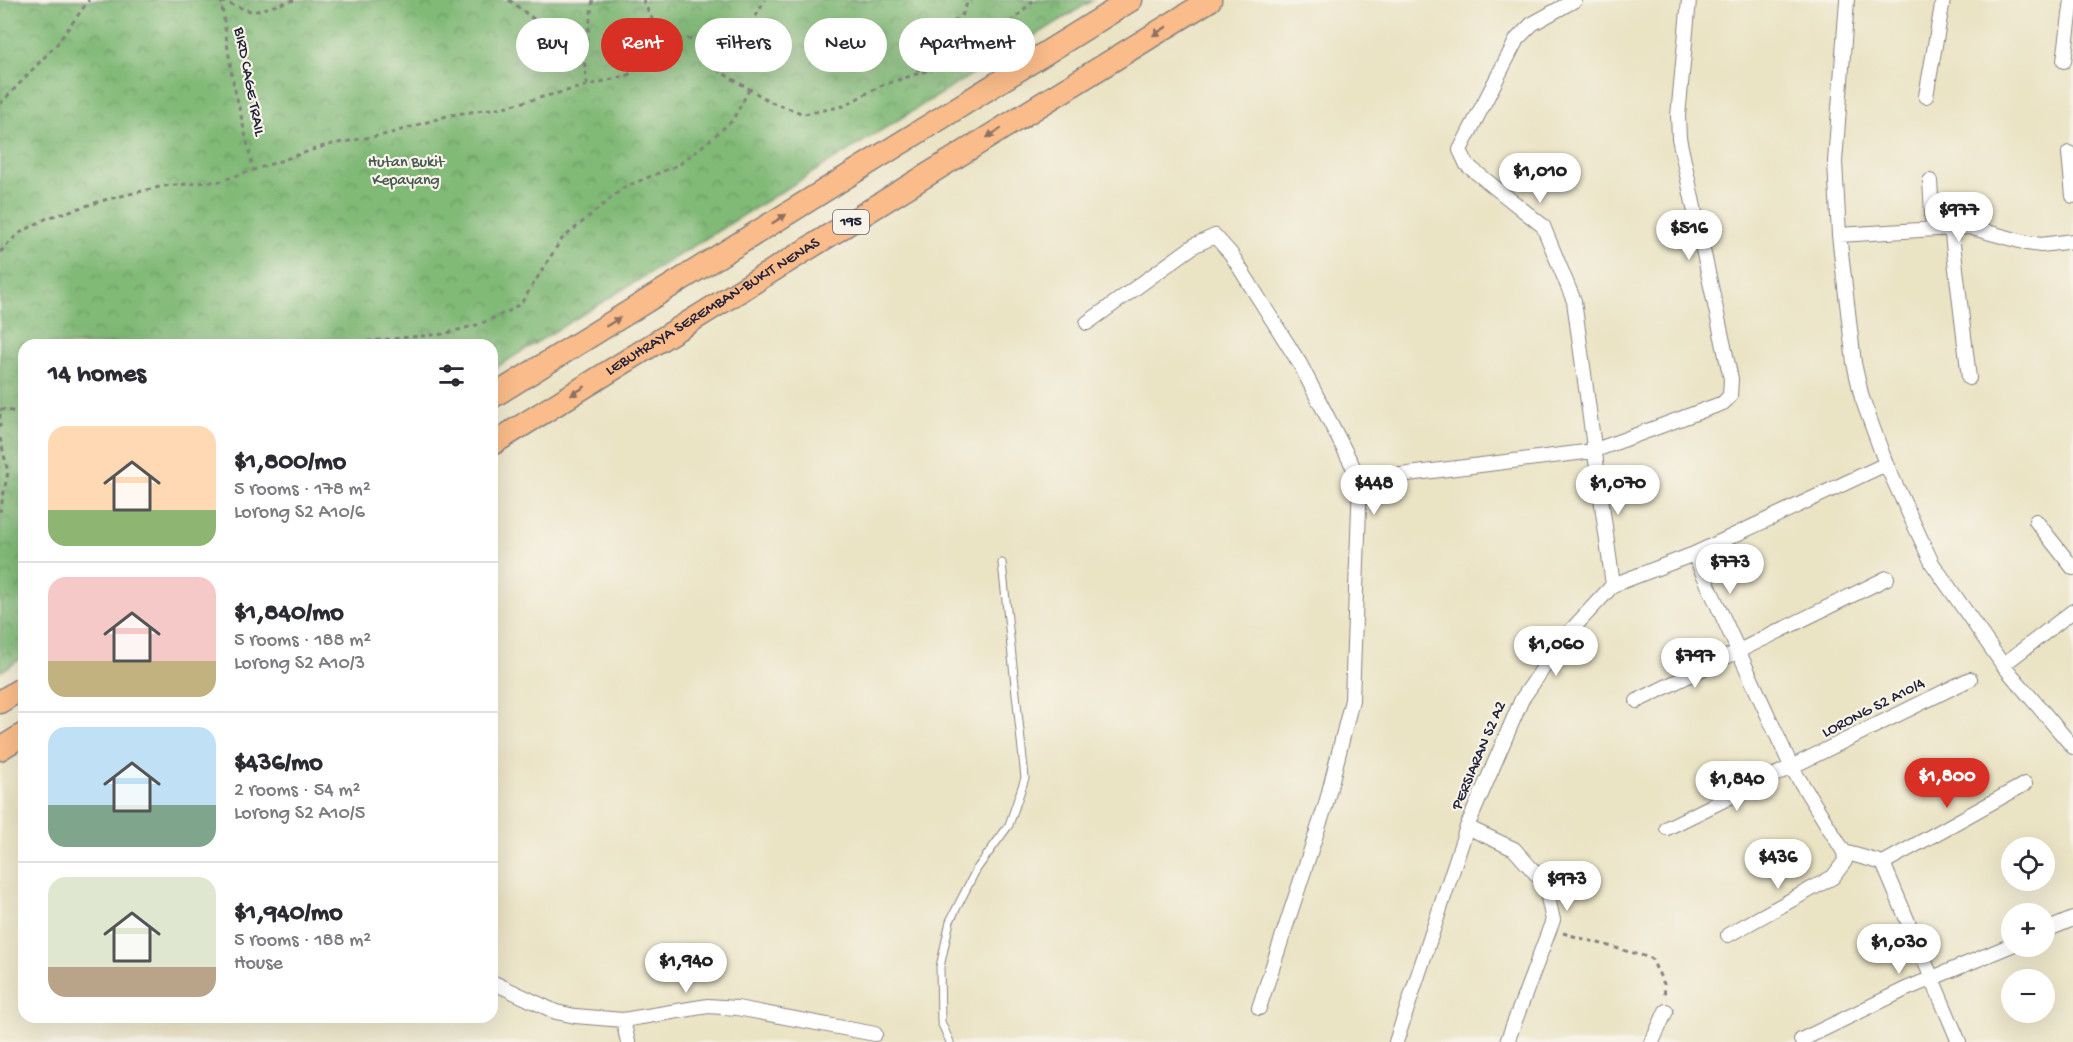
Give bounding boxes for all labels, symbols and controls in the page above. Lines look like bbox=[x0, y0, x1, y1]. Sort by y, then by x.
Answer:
chip: Buy bbox=[516, 18, 589, 72]
chip: Rent bbox=[601, 18, 683, 72]
chip: Filters bbox=[695, 18, 792, 72]
chip: New bbox=[804, 18, 887, 72]
chip: Apartment bbox=[899, 18, 1035, 72]
street label: BIRD CAGE TRAIL bbox=[228, 25, 268, 139]
one-way arrow bbox=[1152, 25, 1168, 36]
one-way arrow bbox=[986, 128, 1002, 139]
pin: $1,010 bbox=[1491, 153, 1589, 204]
park label: Hutan Bukit Kepayang bbox=[368, 154, 446, 191]
text: $1,010 bbox=[1513, 161, 1567, 184]
pin: $977 bbox=[1923, 192, 1995, 243]
text: $977 bbox=[1939, 200, 1979, 223]
road number: 195 bbox=[833, 210, 869, 234]
pin: $516 bbox=[1653, 210, 1725, 261]
one-way arrow bbox=[771, 213, 787, 224]
text: $516 bbox=[1670, 218, 1708, 241]
street label: LEBUHRAYA SEREMBAN-BUKIT NENAS bbox=[602, 233, 824, 381]
one-way arrow bbox=[605, 316, 621, 327]
icon: filters bbox=[435, 359, 468, 392]
text: 14 homes bbox=[48, 360, 146, 391]
one-way arrow bbox=[570, 385, 586, 396]
text: $1,800/mo bbox=[234, 448, 346, 479]
icon: home bbox=[96, 450, 168, 522]
pin: $448 bbox=[1338, 465, 1410, 516]
pin: $1,070 bbox=[1569, 465, 1667, 516]
text: $448 bbox=[1355, 473, 1393, 496]
text: $1,070 bbox=[1590, 473, 1646, 496]
text: 5 rooms · 178 m² bbox=[234, 479, 371, 502]
text: Lorong S2 A10/6 bbox=[234, 502, 365, 525]
pin: $773 bbox=[1694, 544, 1766, 595]
text: $773 bbox=[1710, 552, 1750, 575]
text: $1,840/mo bbox=[234, 599, 344, 630]
icon: home bbox=[96, 601, 168, 673]
pin: $1,060 bbox=[1507, 626, 1605, 677]
text: 5 rooms · 188 m² bbox=[234, 630, 371, 653]
text: $1,060 bbox=[1528, 634, 1584, 657]
pin: $797 bbox=[1659, 638, 1731, 689]
text: $797 bbox=[1675, 646, 1715, 669]
text: Lorong S2 A10/3 bbox=[234, 653, 365, 676]
street label: LORONG S2 A10/4 bbox=[1819, 675, 1929, 743]
street label: PERSIARAN S2 A2 bbox=[1448, 699, 1512, 814]
text: $436/mo bbox=[234, 749, 323, 780]
icon: home bbox=[96, 751, 168, 823]
pin: $1,800 bbox=[1898, 758, 1996, 809]
pin: $1,840 bbox=[1688, 761, 1786, 812]
text: $1,800 bbox=[1918, 766, 1976, 789]
text: $1,840 bbox=[1709, 769, 1765, 792]
text: 2 rooms · 54 m² bbox=[234, 780, 361, 803]
text: Lorong S2 A10/5 bbox=[234, 803, 365, 826]
map controls bbox=[2001, 837, 2055, 1023]
button: locate bbox=[2001, 837, 2055, 891]
pin: $436 bbox=[1742, 839, 1814, 890]
text: $436 bbox=[1759, 847, 1797, 870]
pin: $973 bbox=[1531, 861, 1603, 912]
text: $973 bbox=[1547, 869, 1587, 892]
text: $1,940/mo bbox=[234, 899, 343, 930]
icon: home bbox=[96, 901, 168, 973]
button: + bbox=[2001, 903, 2055, 957]
pin: $1,030 bbox=[1850, 924, 1948, 975]
text: 5 rooms · 188 m² bbox=[234, 930, 371, 953]
text: $1,030 bbox=[1871, 932, 1927, 955]
pin: $1,940 bbox=[637, 943, 735, 994]
text: $1,940 bbox=[659, 951, 713, 974]
text: House bbox=[234, 953, 283, 976]
button: − bbox=[2001, 969, 2055, 1023]

